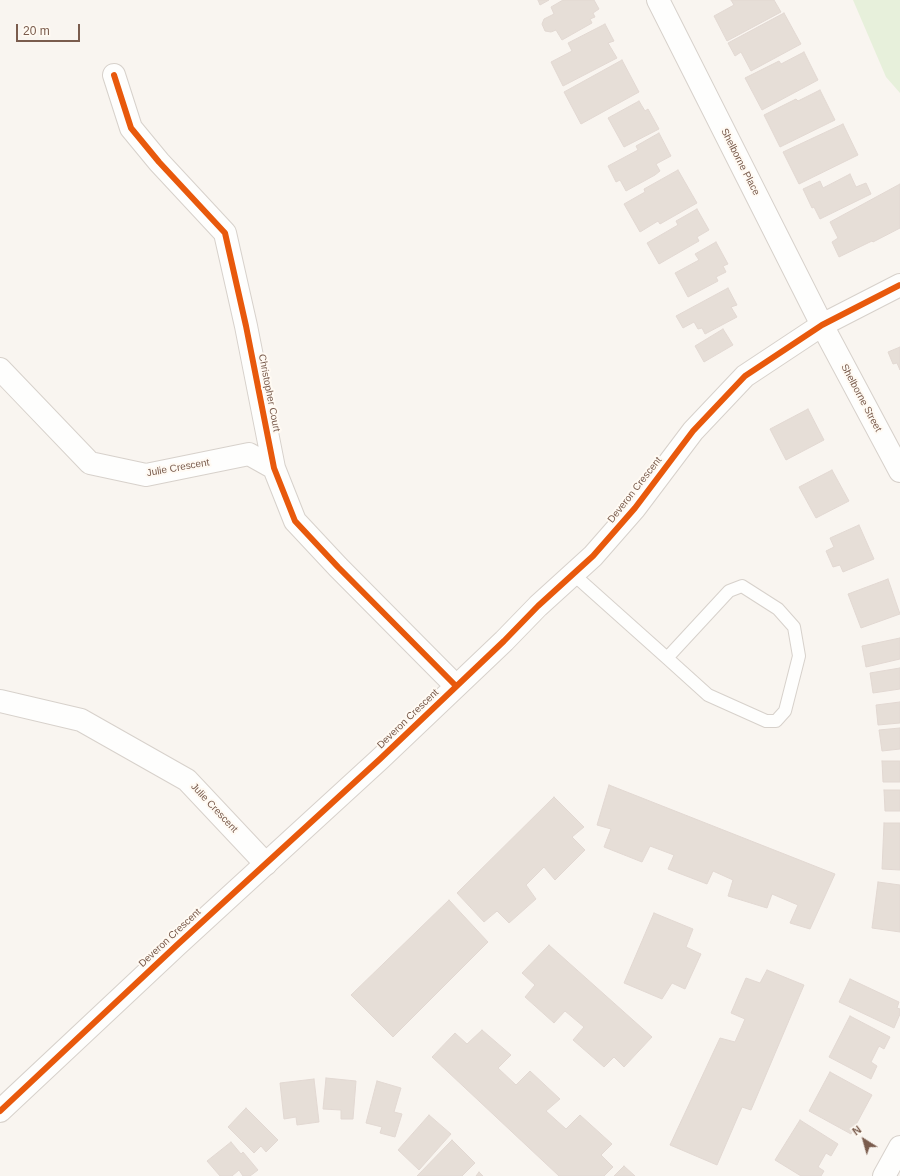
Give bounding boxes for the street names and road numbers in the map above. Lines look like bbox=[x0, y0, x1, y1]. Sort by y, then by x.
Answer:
street label: Shelborne Place bbox=[718, 127, 762, 197]
street label: Christopher Court bbox=[256, 353, 282, 433]
street label: Shelborne Street bbox=[838, 362, 884, 434]
street label: Deveron Crescent bbox=[605, 455, 665, 525]
street label: Julie Crescent bbox=[146, 457, 210, 479]
street label: Deveron Crescent bbox=[375, 687, 441, 751]
street label: Julie Crescent bbox=[188, 781, 240, 835]
street label: Deveron Crescent bbox=[136, 906, 204, 970]

